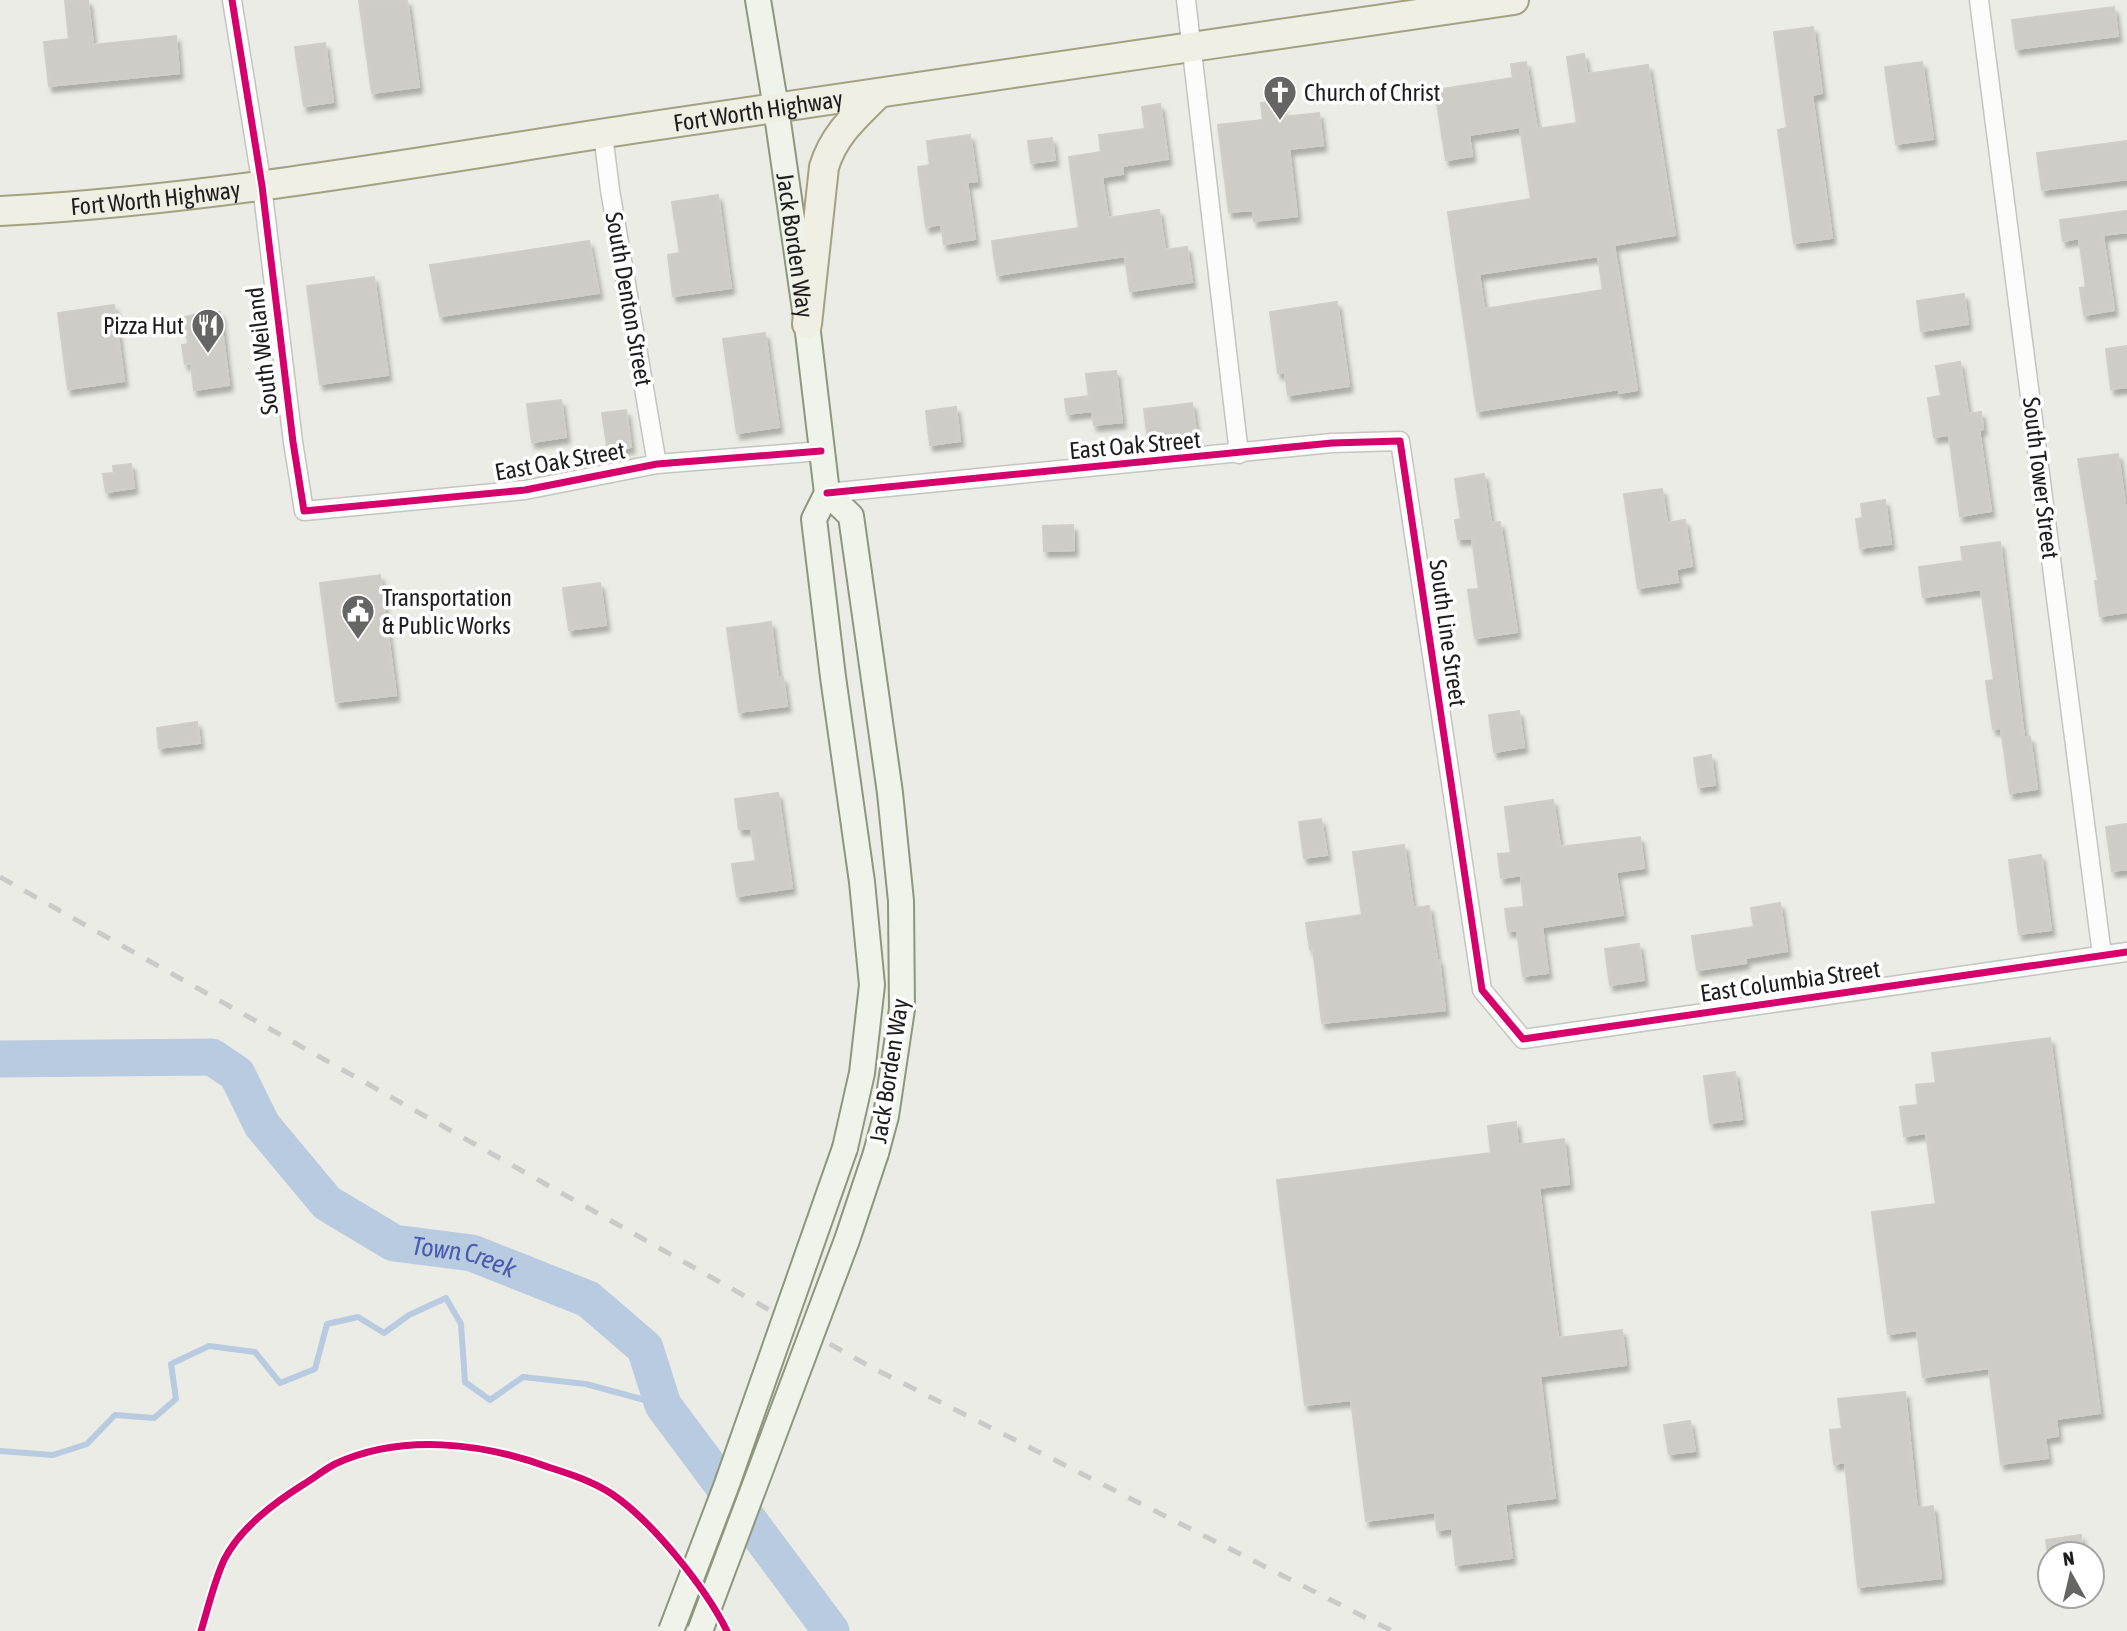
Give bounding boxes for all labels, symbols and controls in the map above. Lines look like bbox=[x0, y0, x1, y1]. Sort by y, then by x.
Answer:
church icon: Church of Christ bbox=[1261, 73, 1299, 122]
place label: Church of Christ bbox=[1304, 79, 1441, 106]
street label: Fort Worth Highway bbox=[672, 84, 845, 136]
street label: Jack Borden Way bbox=[772, 171, 819, 320]
street label: Fort Worth Highway bbox=[69, 175, 242, 220]
street label: South Denton Street bbox=[600, 210, 658, 388]
street label: South Weiland bbox=[241, 286, 283, 416]
restaurant icon: Pizza Hut bbox=[189, 306, 227, 355]
place label: Pizza Hut bbox=[103, 312, 184, 339]
street label: South Tower Street bbox=[2018, 395, 2064, 561]
street label: East Oak Street bbox=[1068, 426, 1202, 464]
street label: East Oak Street bbox=[493, 436, 627, 486]
street label: South Line Street bbox=[1424, 558, 1472, 708]
place label: Transportation & Public Works bbox=[382, 584, 512, 639]
public building icon: Transportation & Public Works bbox=[339, 592, 377, 641]
street label: East Columbia Street bbox=[1698, 955, 1882, 1007]
street label: Jack Borden Way bbox=[864, 997, 914, 1145]
water label: Town Creek bbox=[410, 1230, 521, 1284]
north arrow bbox=[2036, 1540, 2106, 1610]
text: N bbox=[2062, 1546, 2076, 1570]

